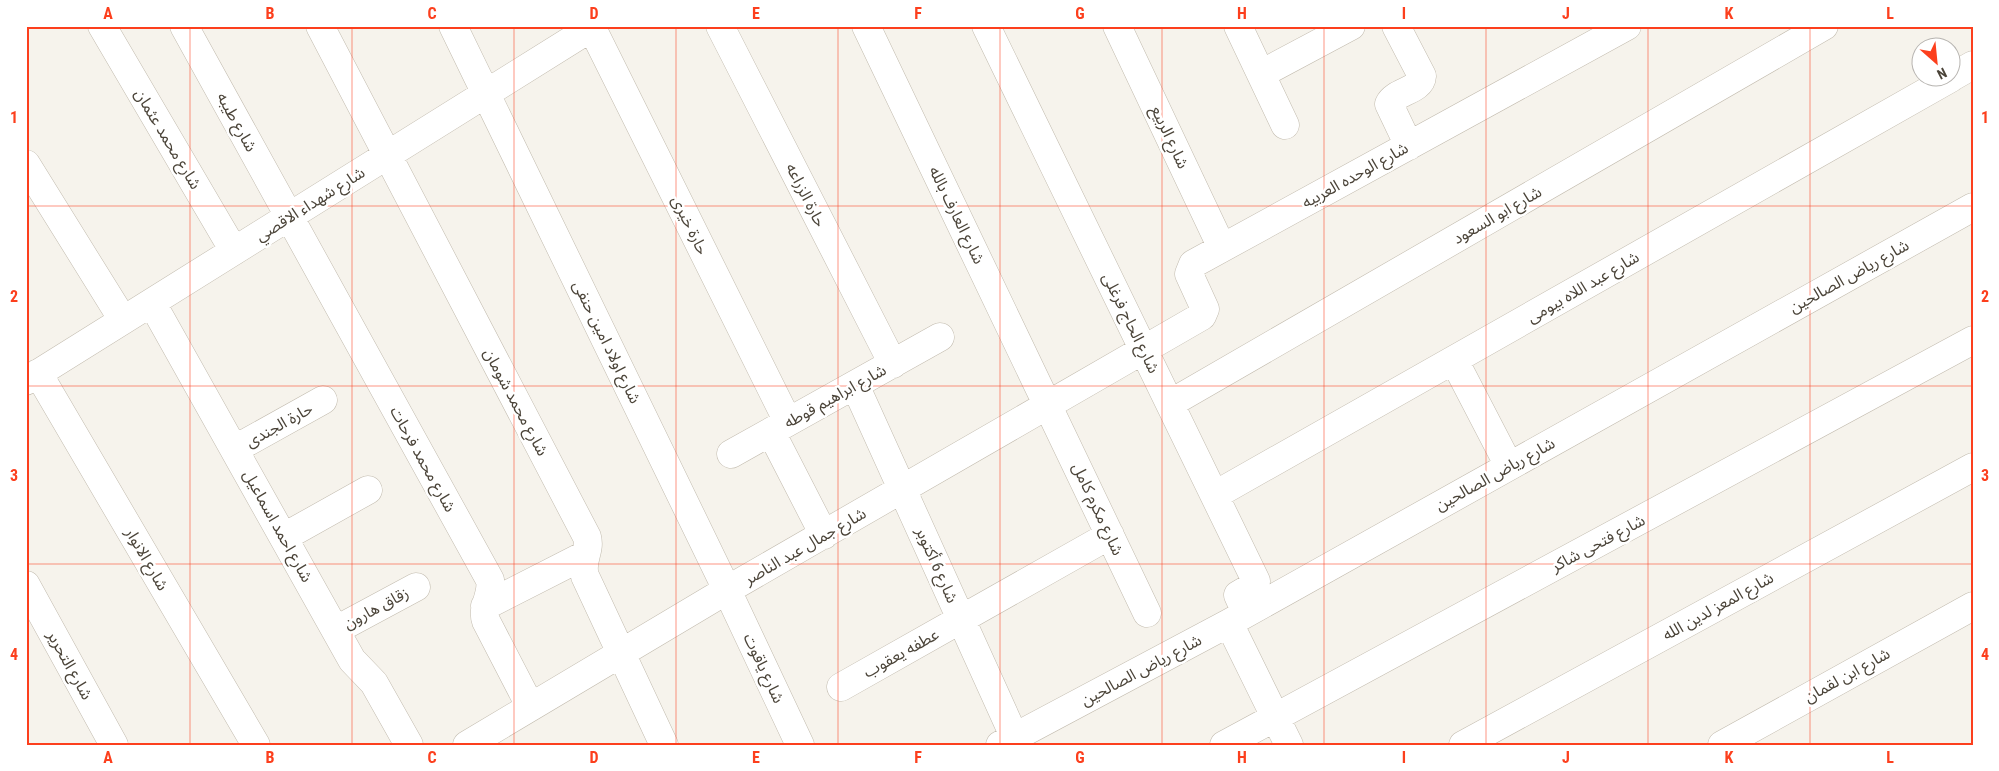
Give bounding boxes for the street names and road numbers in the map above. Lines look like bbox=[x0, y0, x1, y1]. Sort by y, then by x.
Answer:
street label: شارع محمد عثمان bbox=[128, 85, 205, 194]
street label: شارع طيبه bbox=[210, 89, 261, 156]
street label: شارع الربيع bbox=[1144, 102, 1193, 173]
street label: شارع الوحده العربيه bbox=[1298, 138, 1413, 215]
street label: حارة الزراعه bbox=[782, 160, 830, 230]
street label: شارع شهداء الاقصي bbox=[252, 163, 370, 248]
street label: شارع العارف بالله bbox=[922, 163, 989, 268]
street label: شارع ابو السعود bbox=[1449, 182, 1546, 251]
street label: حارة خيرى bbox=[668, 192, 712, 258]
street label: شارع رياض الصالحين bbox=[1786, 235, 1914, 319]
street label: شارع عبد اللاه بيومى bbox=[1524, 247, 1644, 329]
street label: شارع الحاج فرغلى bbox=[1096, 270, 1163, 378]
street label: شارع اولاد امين حنفى bbox=[566, 277, 645, 408]
street label: شارع محمد شومان bbox=[477, 345, 552, 460]
street label: شارع ابراهيم قوطه bbox=[781, 360, 891, 435]
street label: حارة الجندى bbox=[242, 399, 316, 451]
street label: شارع محمد فرحات bbox=[384, 403, 460, 517]
street label: شارع رياض الصالحين bbox=[1432, 433, 1560, 517]
street label: شارع مكرم كامل bbox=[1066, 460, 1128, 560]
street label: شارع احمد اسماعيل bbox=[237, 467, 317, 587]
street label: شارع جمال عبد الناصر bbox=[740, 503, 871, 592]
street label: شارع فتحى شاكر bbox=[1547, 510, 1650, 579]
street label: شارع الانوار bbox=[118, 523, 173, 595]
street label: شارع 6 أكتوبر bbox=[909, 523, 962, 607]
street label: شارع المعز لدين الله bbox=[1659, 568, 1778, 647]
street label: زقاق هارون bbox=[340, 583, 412, 633]
street label: عطفه يعقوب bbox=[860, 625, 942, 681]
street label: شارع التحرير bbox=[40, 626, 97, 704]
street label: شارع ياقوت bbox=[737, 630, 788, 707]
street label: شارع رياض الصالحين bbox=[1077, 630, 1206, 713]
street label: شارع ابن لقمان bbox=[1801, 644, 1895, 709]

